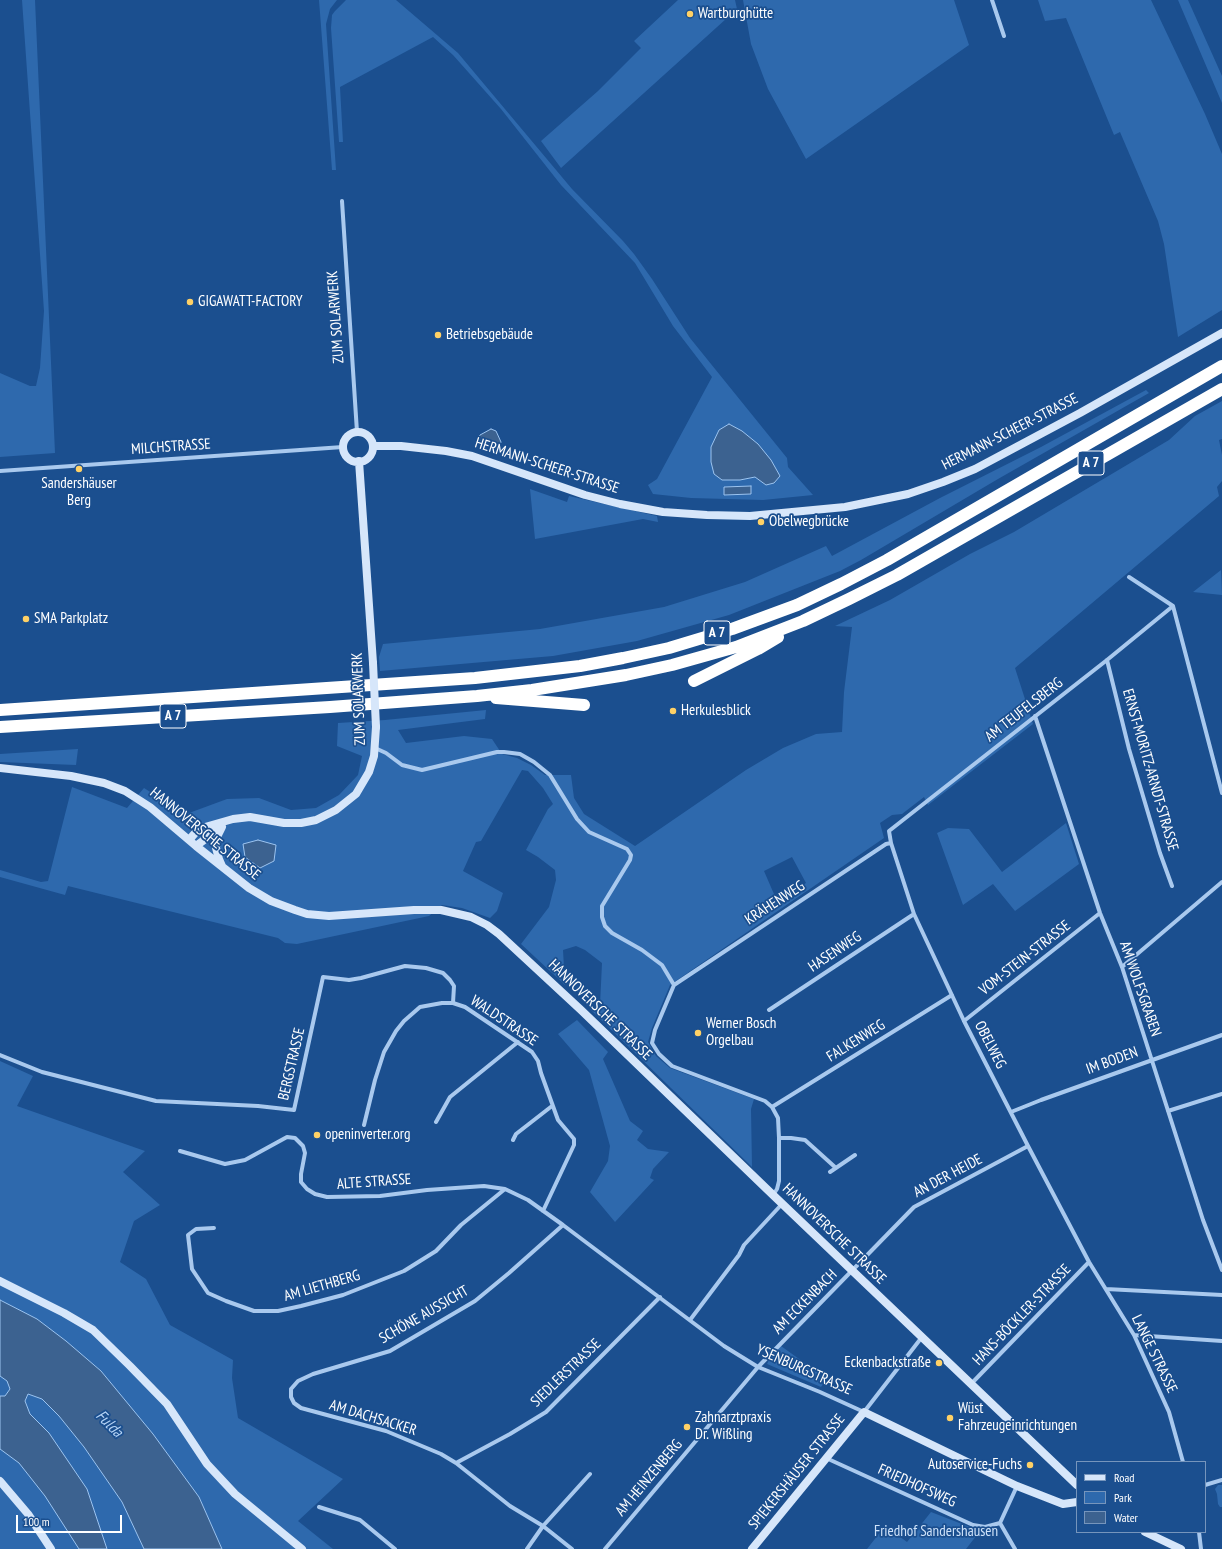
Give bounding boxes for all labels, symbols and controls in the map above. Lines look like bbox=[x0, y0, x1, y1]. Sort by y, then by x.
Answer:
place label: Wartburghütte bbox=[698, 5, 773, 23]
marker: Wartburghütte bbox=[685, 9, 695, 19]
street label: ZUM SOLARWERK bbox=[324, 270, 348, 364]
place label: GIGAWATT-FACTORY bbox=[198, 293, 303, 311]
marker: GIGAWATT-FACTORY bbox=[185, 297, 195, 307]
place label: Betriebsgebäude bbox=[446, 326, 533, 344]
marker: Betriebsgebäude bbox=[433, 330, 443, 340]
street label: HERMANN-SCHEER-STRASSE bbox=[939, 390, 1081, 474]
street label: HERMANN-SCHEER-STRASSE bbox=[473, 434, 621, 498]
street label: MILCHSTRASSE bbox=[131, 435, 211, 459]
road number: A 7 bbox=[1078, 451, 1104, 475]
marker: Sandershäuser Berg bbox=[74, 464, 84, 474]
place label: Sandershäuser Berg bbox=[41, 475, 117, 510]
place label: Obelwegbrücke bbox=[769, 513, 849, 531]
marker: Obelwegbrücke bbox=[756, 517, 766, 527]
place label: SMA Parkplatz bbox=[34, 610, 108, 628]
marker: SMA Parkplatz bbox=[21, 614, 31, 624]
road number: A 7 bbox=[704, 621, 730, 645]
street label: ZUM SOLARWERK bbox=[348, 652, 370, 746]
street label: AM TEUFELSBERG bbox=[982, 674, 1066, 746]
street label: ERNST-MORITZ-ARNDT-STRASSE bbox=[1118, 687, 1182, 853]
place label: Herkulesblick bbox=[681, 702, 751, 720]
road number: A 7 bbox=[160, 704, 186, 728]
marker: Herkulesblick bbox=[668, 706, 678, 716]
street label: HANNOVERSCHE STRASSE bbox=[146, 784, 264, 884]
street label: KRÄHENWEG bbox=[742, 877, 808, 929]
street label: VOM-STEIN-STRASSE bbox=[976, 917, 1074, 999]
street label: HASENWEG bbox=[805, 928, 865, 976]
street label: AM WOLFSGRABEN bbox=[1115, 939, 1165, 1039]
street label: HANNOVERSCHE STRASSE bbox=[544, 956, 656, 1064]
street label: WALDSTRASSE bbox=[467, 992, 541, 1050]
place label: Werner Bosch Orgelbau bbox=[706, 1015, 776, 1050]
street label: FALKENWEG bbox=[824, 1016, 888, 1066]
street label: OBELWEG bbox=[970, 1018, 1010, 1072]
street label: BERGSTRASSE bbox=[275, 1026, 309, 1102]
marker: Werner Bosch Orgelbau bbox=[693, 1028, 703, 1038]
street label: IM BODEN bbox=[1084, 1043, 1140, 1079]
place label: openinverter.org bbox=[325, 1126, 410, 1144]
marker: openinverter.org bbox=[312, 1130, 322, 1140]
street label: AN DER HEIDE bbox=[911, 1150, 985, 1202]
street label: ALTE STRASSE bbox=[336, 1170, 412, 1194]
street label: HANNOVERSCHE STRASSE bbox=[778, 1180, 890, 1288]
street label: HANS-BÖCKLER-STRASSE bbox=[969, 1261, 1075, 1369]
street label: AM ECKENBACH bbox=[769, 1266, 841, 1338]
street label: AM LIETHBERG bbox=[282, 1267, 362, 1305]
street label: SCHÖNE AUSSICHT bbox=[376, 1282, 472, 1348]
street label: LANGE STRASSE bbox=[1127, 1312, 1181, 1396]
street label: SIEDLERSTRASSE bbox=[527, 1335, 605, 1411]
street label: YSENBURGSTRASSE bbox=[753, 1341, 855, 1399]
place label: Eckenbackstraße bbox=[844, 1354, 931, 1372]
marker: Eckenbackstraße bbox=[934, 1358, 944, 1368]
street label: AM DACHSACKER bbox=[327, 1396, 419, 1440]
place label: Wüst Fahrzeugeinrichtungen bbox=[958, 1400, 1077, 1435]
water label: Fulda bbox=[91, 1406, 127, 1442]
place label: Zahnarztpraxis Dr. Wißling bbox=[695, 1409, 771, 1444]
street label: SPIEKERSHÄUSER STRASSE bbox=[745, 1411, 849, 1533]
marker: Wüst Fahrzeugeinrichtungen bbox=[945, 1413, 955, 1423]
marker: Zahnarztpraxis Dr. Wißling bbox=[682, 1422, 692, 1432]
street label: AM HEINZENBERG bbox=[612, 1436, 686, 1520]
place label: Autoservice-Fuchs bbox=[928, 1456, 1022, 1474]
marker: Autoservice-Fuchs bbox=[1025, 1460, 1035, 1470]
street label: FRIEDHOFSWEG bbox=[875, 1461, 959, 1511]
legend bbox=[1076, 1461, 1206, 1533]
text: Road bbox=[1114, 1470, 1134, 1485]
text: Park bbox=[1114, 1490, 1132, 1505]
scale bar bbox=[18, 1507, 124, 1533]
text: Water bbox=[1114, 1510, 1138, 1525]
text: 100 m bbox=[23, 1514, 50, 1529]
park label: Friedhof Sandershausen bbox=[874, 1523, 998, 1541]

